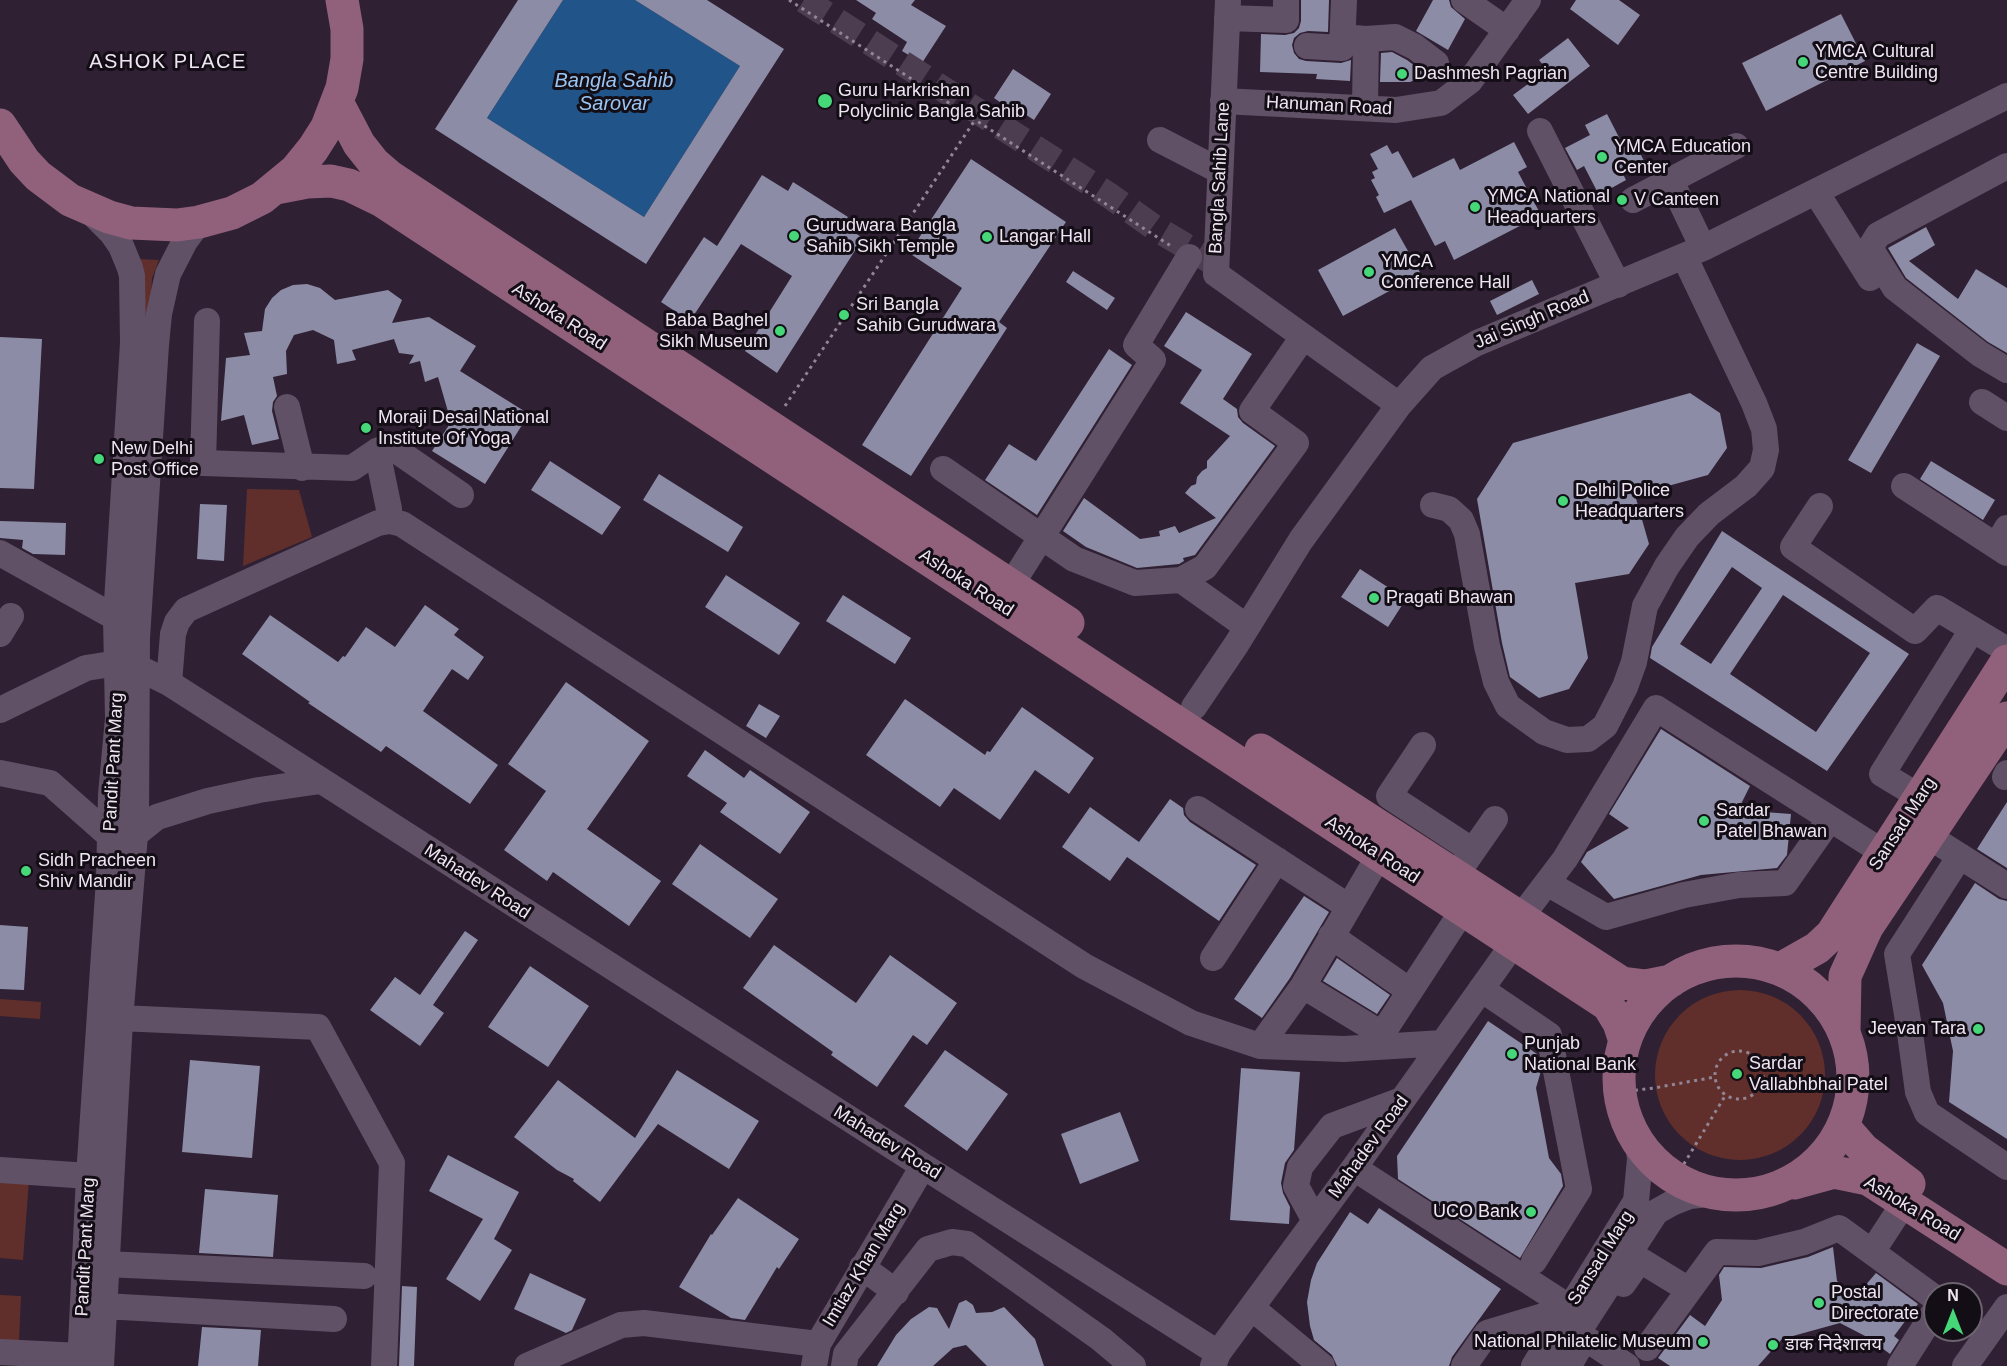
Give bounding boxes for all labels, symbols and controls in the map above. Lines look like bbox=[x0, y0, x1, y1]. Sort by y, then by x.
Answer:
place label: YMCA Cultural Centre Building bbox=[1815, 41, 1938, 84]
district label: ASHOK PLACE bbox=[89, 50, 247, 74]
marker: YMCA Cultural Centre Building bbox=[1796, 55, 1810, 69]
place label: Dashmesh Pagrian bbox=[1414, 63, 1567, 85]
marker: Dashmesh Pagrian bbox=[1395, 67, 1409, 81]
water label: Bangla Sahib Sarovar bbox=[555, 69, 673, 116]
place label: Guru Harkrishan Polyclinic Bangla Sahib bbox=[838, 80, 1025, 122]
marker: Guru Harkrishan Polyclinic Bangla Sahib bbox=[816, 92, 834, 110]
street label: Hanuman Road bbox=[1265, 92, 1393, 120]
street label: Bangla Sahib Lane bbox=[1205, 101, 1235, 255]
place label: YMCA Education Center bbox=[1614, 136, 1751, 178]
marker: YMCA Education Center bbox=[1595, 150, 1609, 164]
place label: YMCA National Headquarters bbox=[1487, 186, 1610, 228]
place label: V Canteen bbox=[1634, 189, 1719, 211]
marker: V Canteen bbox=[1615, 193, 1629, 207]
marker: YMCA National Headquarters bbox=[1468, 200, 1482, 214]
place label: Gurudwara Bangla Sahib Sikh Temple bbox=[806, 215, 956, 258]
place label: Langar Hall bbox=[999, 226, 1091, 248]
marker: Gurudwara Bangla Sahib Sikh Temple bbox=[787, 229, 801, 243]
marker: Langar Hall bbox=[980, 230, 994, 244]
place label: YMCA Conference Hall bbox=[1381, 251, 1510, 294]
marker: YMCA Conference Hall bbox=[1362, 265, 1376, 279]
street label: Ashoka Road bbox=[508, 279, 610, 355]
street label: Jai Singh Road bbox=[1472, 286, 1592, 354]
place label: Sri Bangla Sahib Gurudwara bbox=[856, 294, 996, 336]
marker: Sri Bangla Sahib Gurudwara bbox=[837, 308, 851, 322]
place label: Baba Baghel Sikh Museum bbox=[659, 310, 768, 352]
marker: Baba Baghel Sikh Museum bbox=[773, 324, 787, 338]
place label: Moraji Desai National Institute Of Yoga bbox=[378, 407, 549, 450]
marker: Moraji Desai National Institute Of Yoga bbox=[359, 421, 373, 435]
place label: New Delhi Post Office bbox=[111, 438, 199, 480]
marker: New Delhi Post Office bbox=[92, 452, 106, 466]
place label: Delhi Police Headquarters bbox=[1575, 480, 1684, 522]
marker: Delhi Police Headquarters bbox=[1556, 494, 1570, 508]
street label: Ashoka Road bbox=[915, 545, 1017, 621]
place label: Pragati Bhawan bbox=[1386, 587, 1513, 609]
marker: Pragati Bhawan bbox=[1367, 591, 1381, 605]
street label: Pandit Pant Marg bbox=[100, 692, 128, 832]
street label: Sansad Marg bbox=[1865, 773, 1941, 875]
place label: Sardar Patel Bhawan bbox=[1716, 800, 1827, 842]
street label: Ashoka Road bbox=[1321, 812, 1423, 888]
marker: Sardar Patel Bhawan bbox=[1697, 814, 1711, 828]
street label: Mahadev Road bbox=[420, 840, 534, 924]
place label: Sidh Pracheen Shiv Mandir bbox=[38, 850, 156, 892]
marker: Sidh Pracheen Shiv Mandir bbox=[19, 864, 33, 878]
place label: Jeevan Tara bbox=[1868, 1018, 1966, 1040]
marker: Jeevan Tara bbox=[1971, 1022, 1985, 1036]
place label: Punjab National Bank bbox=[1524, 1033, 1636, 1076]
marker: Punjab National Bank bbox=[1505, 1047, 1519, 1061]
place label: Sardar Vallabhbhai Patel bbox=[1749, 1053, 1888, 1096]
marker: Sardar Vallabhbhai Patel bbox=[1730, 1067, 1744, 1081]
street label: Mahadev Road bbox=[1324, 1091, 1414, 1203]
street label: Mahadev Road bbox=[830, 1101, 944, 1185]
street label: Ashoka Road bbox=[1860, 1172, 1964, 1246]
street label: Pandit Pant Marg bbox=[72, 1177, 100, 1317]
street label: Imtiaz Khan Marg bbox=[818, 1199, 910, 1331]
place label: UCO Bank bbox=[1433, 1201, 1519, 1223]
marker: UCO Bank bbox=[1524, 1205, 1538, 1219]
street label: Sansad Marg bbox=[1563, 1207, 1639, 1309]
place label: Postal Directorate bbox=[1831, 1282, 1919, 1324]
north arrow bbox=[1923, 1282, 1983, 1342]
text: N bbox=[1947, 1287, 1959, 1304]
marker: Postal Directorate bbox=[1812, 1296, 1826, 1310]
place label: National Philatelic Museum bbox=[1474, 1331, 1691, 1353]
place label: डाक निदेशालय bbox=[1785, 1334, 1882, 1356]
marker: National Philatelic Museum bbox=[1696, 1335, 1710, 1349]
marker: डाक निदेशालय bbox=[1766, 1338, 1780, 1352]

